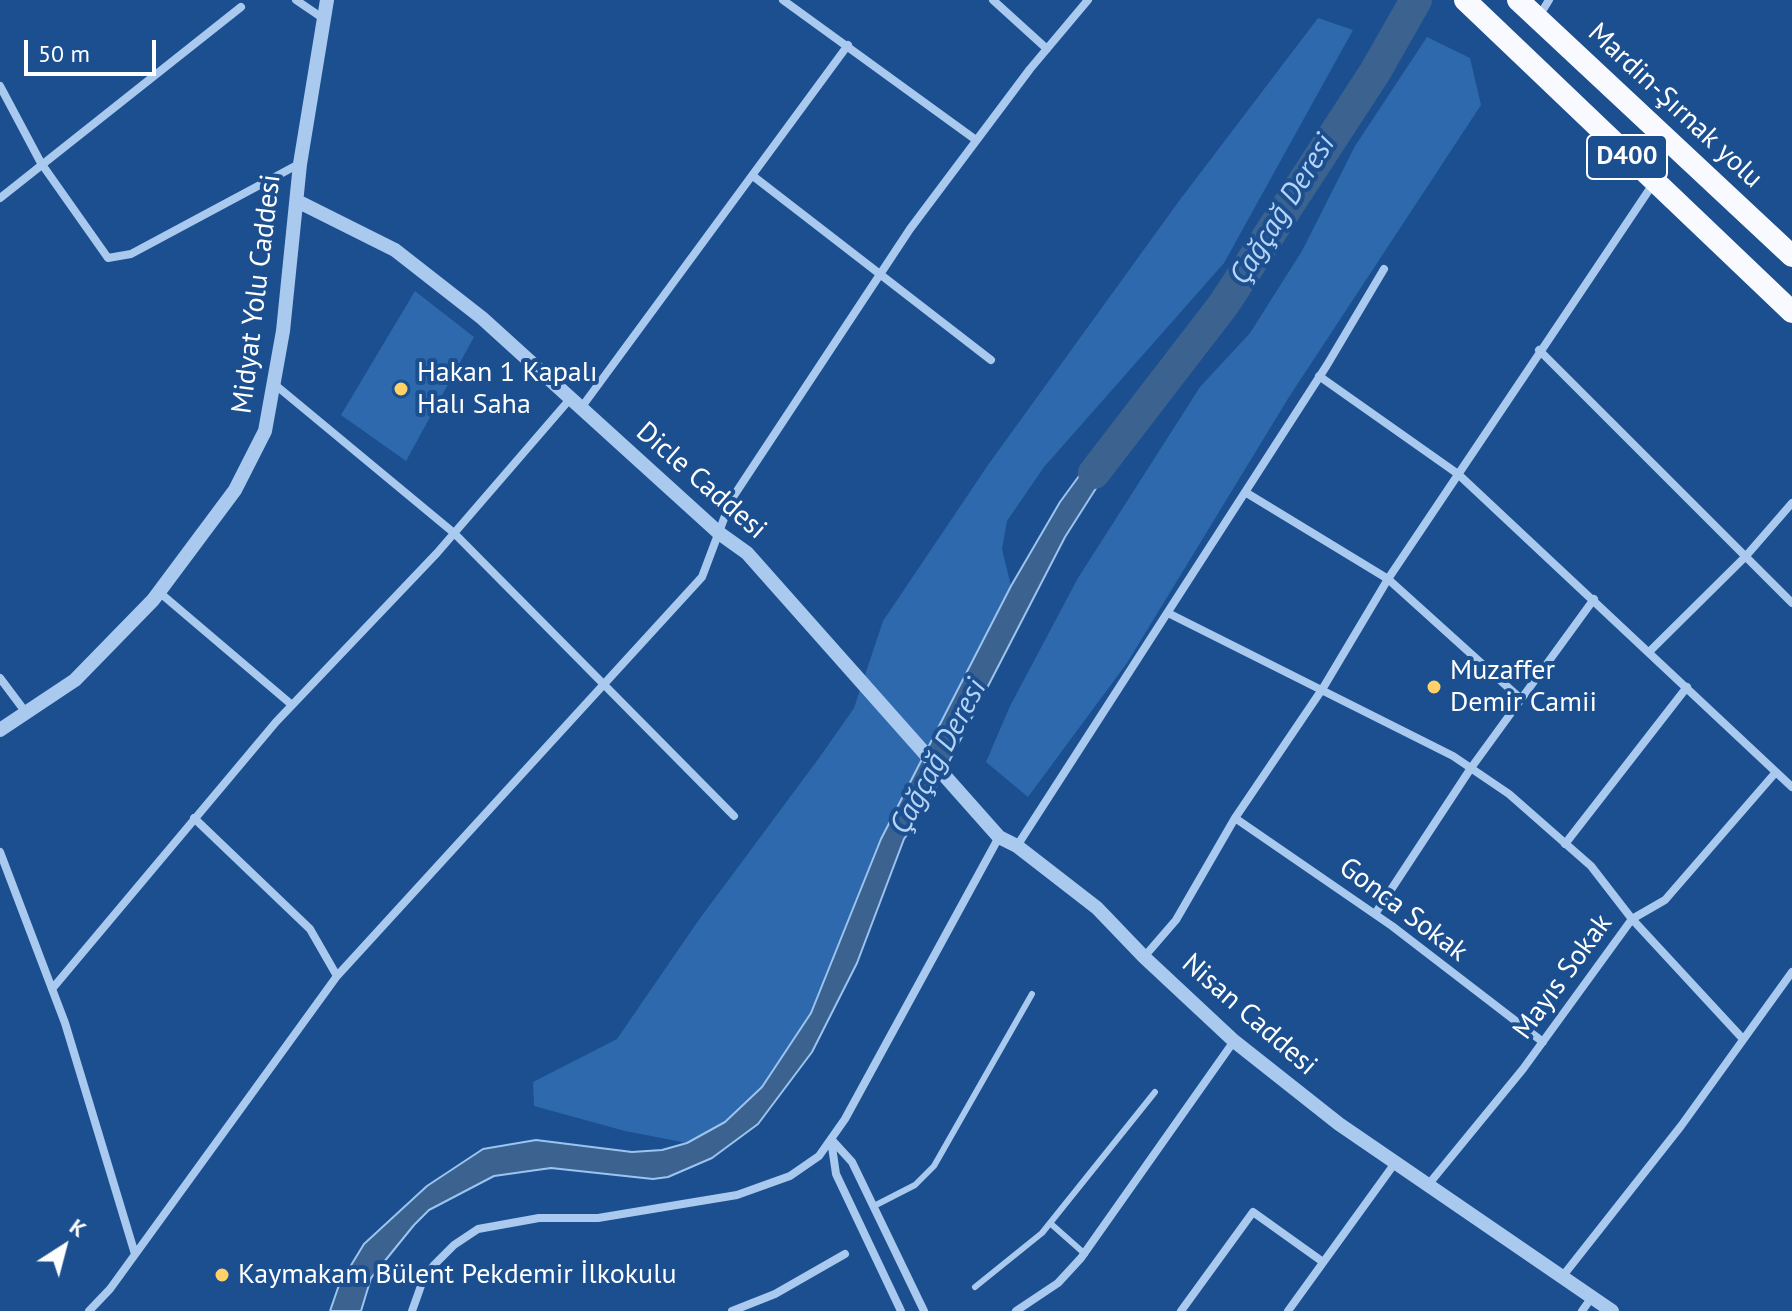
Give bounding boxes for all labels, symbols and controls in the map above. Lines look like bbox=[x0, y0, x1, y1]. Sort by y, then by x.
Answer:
street label: Mardin-Şırnak yolu bbox=[1581, 16, 1769, 196]
scale bar bbox=[28, 24, 160, 74]
text: 50 m bbox=[38, 38, 90, 69]
water label: Çağçağ Deresi bbox=[1223, 128, 1343, 292]
road number: D400 bbox=[1587, 135, 1667, 179]
street label: Midyat Yolu Caddesi bbox=[226, 173, 288, 415]
place label: Hakan 1 Kapalı Halı Saha bbox=[417, 356, 597, 422]
marker: Hakan 1 Kapalı Halı Saha bbox=[392, 380, 410, 398]
street label: Dicle Caddesi bbox=[629, 415, 773, 547]
place label: Muzaffer Demir Camii bbox=[1450, 654, 1597, 720]
water label: Çağçağ Deresi bbox=[883, 673, 995, 841]
marker: Muzaffer Demir Camii bbox=[1425, 678, 1443, 696]
street label: Gonca Sokak bbox=[1332, 851, 1474, 969]
street label: Mayıs Sokak bbox=[1506, 908, 1620, 1046]
street label: Nisan Caddesi bbox=[1175, 947, 1323, 1083]
north arrow bbox=[24, 1207, 104, 1287]
text: K bbox=[64, 1212, 92, 1243]
place label: Kaymakam Bülent Pekdemir İlkokulu bbox=[238, 1258, 676, 1292]
marker: Kaymakam Bülent Pekdemir İlkokulu bbox=[213, 1266, 231, 1284]

